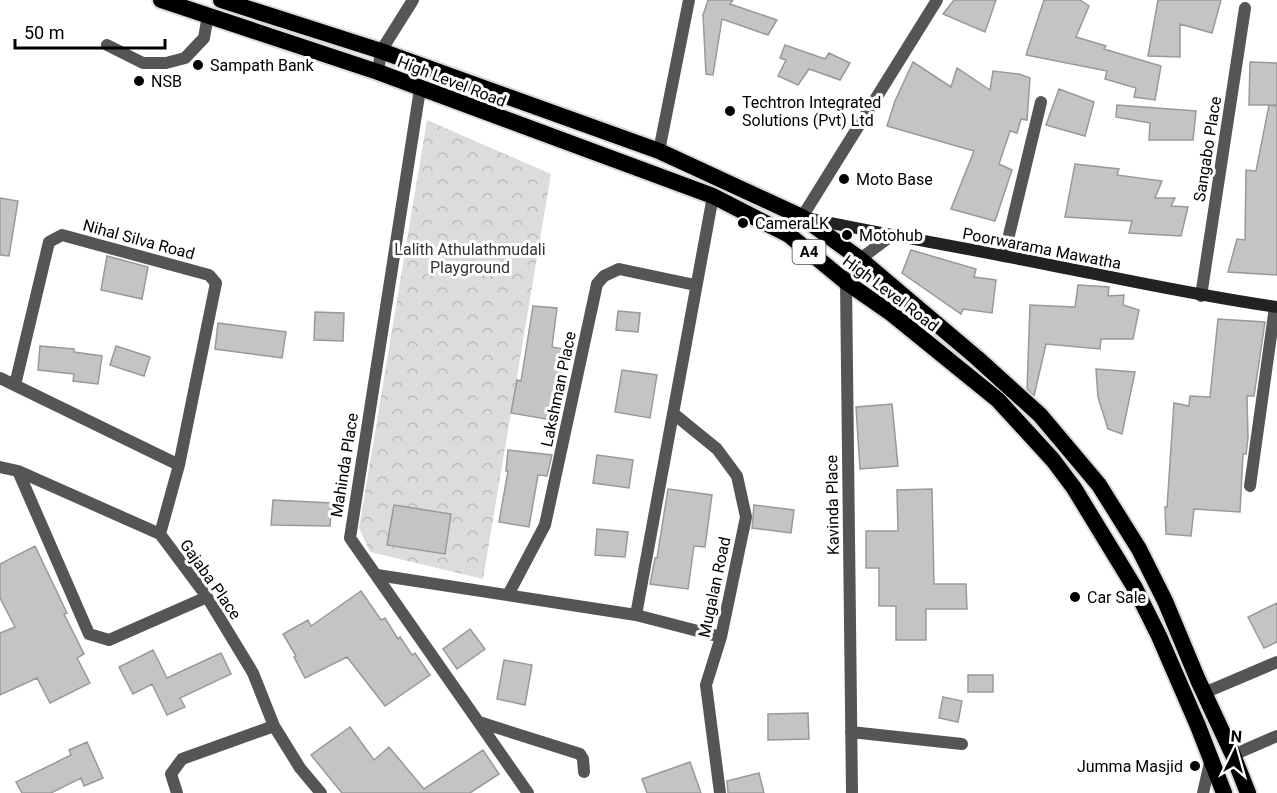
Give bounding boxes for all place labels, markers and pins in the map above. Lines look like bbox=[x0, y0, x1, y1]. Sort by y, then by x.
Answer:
place label: Sampath Bank bbox=[210, 56, 314, 75]
marker: Sampath Bank bbox=[191, 58, 205, 72]
place label: NSB bbox=[151, 72, 182, 91]
marker: NSB bbox=[132, 74, 146, 88]
place label: Techtron Integrated Solutions (Pvt) Ltd bbox=[742, 93, 881, 130]
marker: Techtron Integrated Solutions (Pvt) Ltd bbox=[723, 104, 737, 118]
place label: Moto Base bbox=[856, 170, 933, 189]
marker: Moto Base bbox=[837, 172, 851, 186]
place label: CameraLK bbox=[755, 214, 830, 233]
marker: CameraLK bbox=[736, 216, 750, 230]
place label: Motohub bbox=[859, 226, 923, 245]
marker: Motohub bbox=[840, 228, 854, 242]
place label: Car Sale bbox=[1087, 588, 1146, 607]
marker: Car Sale bbox=[1068, 590, 1082, 604]
place label: Jumma Masjid bbox=[1077, 757, 1183, 776]
marker: Jumma Masjid bbox=[1188, 759, 1202, 773]

